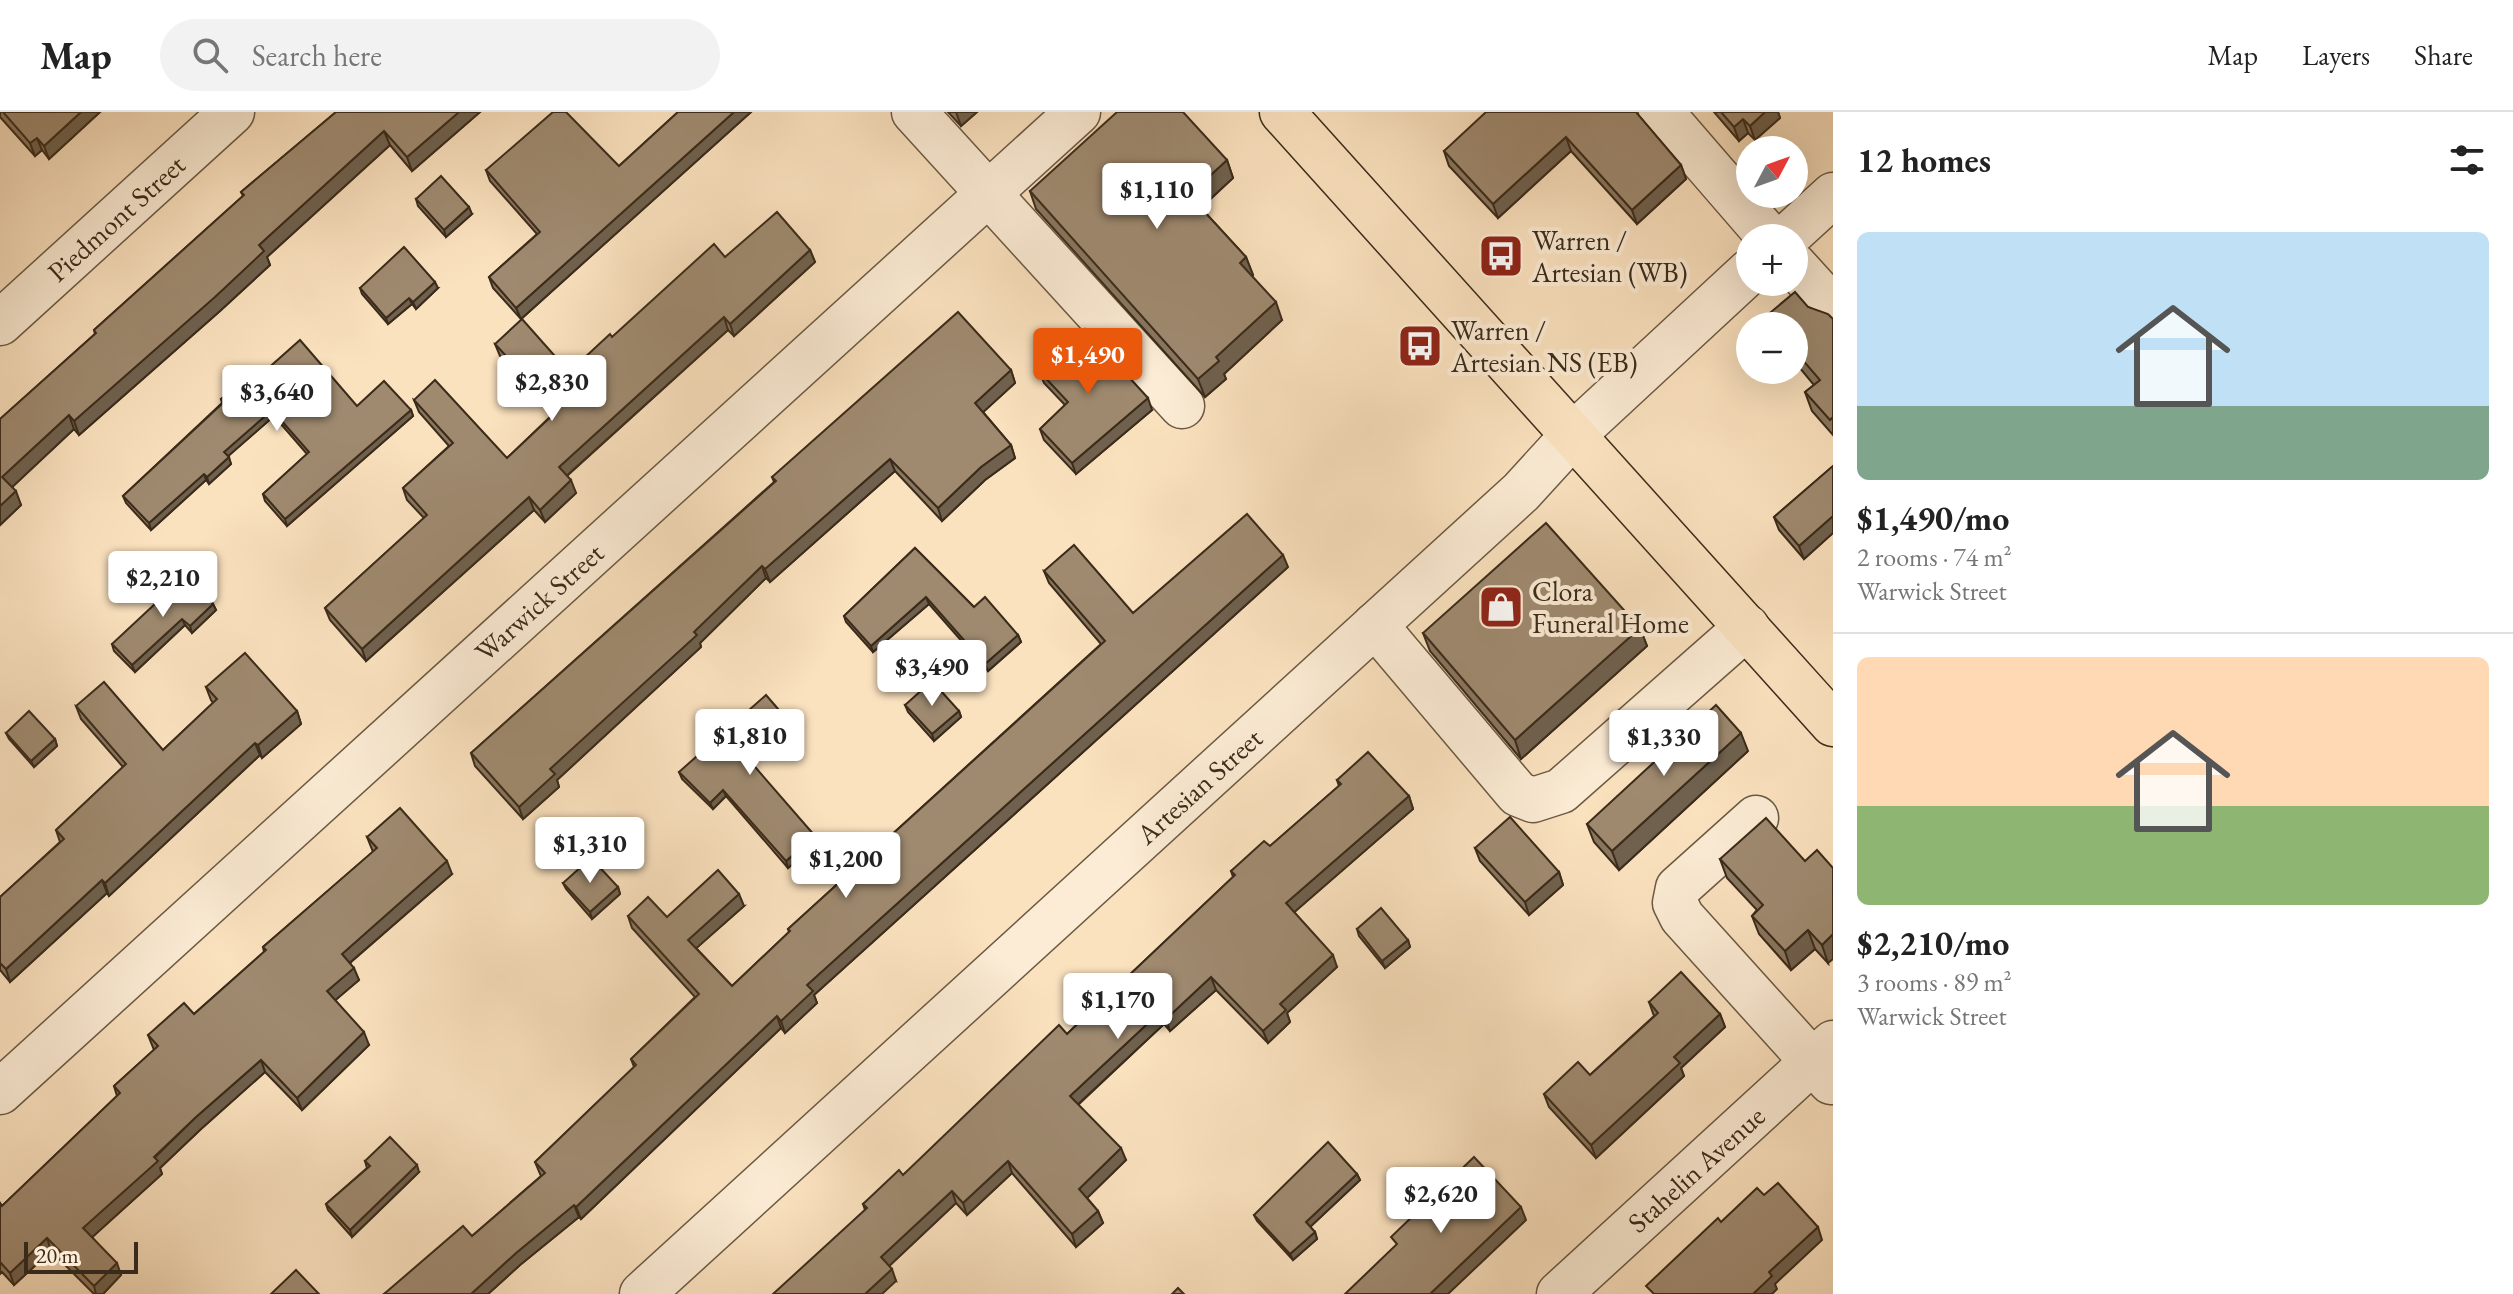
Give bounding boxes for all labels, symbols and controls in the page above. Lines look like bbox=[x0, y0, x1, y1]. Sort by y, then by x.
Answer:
search box bbox=[160, 19, 720, 91]
text: Map bbox=[40, 31, 112, 80]
icon: search bbox=[188, 33, 232, 77]
text: Search here bbox=[252, 36, 382, 75]
text: Map bbox=[2208, 37, 2258, 73]
text: Layers bbox=[2302, 37, 2370, 73]
text: Share bbox=[2414, 37, 2473, 73]
north arrow bbox=[1736, 136, 1808, 208]
map controls bbox=[1736, 136, 1808, 384]
text: 12 homes bbox=[1857, 138, 1991, 182]
icon: filters bbox=[2445, 138, 2489, 182]
street label: Piedmont Street bbox=[39, 146, 193, 289]
pin: $1,110 bbox=[1092, 163, 1222, 231]
text: $1,110 bbox=[1120, 172, 1194, 206]
place label: Warren / Artesian (WB) bbox=[1531, 222, 1688, 290]
button: + bbox=[1736, 224, 1808, 296]
bus stop icon: Warren / Artesian (WB) bbox=[1477, 232, 1525, 280]
icon: home bbox=[2101, 284, 2245, 428]
place label: Warren / Artesian NS (EB) bbox=[1450, 312, 1638, 380]
button: − bbox=[1736, 312, 1808, 384]
bus stop icon: Warren / Artesian NS (EB) bbox=[1396, 322, 1444, 370]
pin: $1,490 bbox=[1023, 328, 1153, 396]
text: $1,490 bbox=[1051, 337, 1125, 371]
pin: $2,830 bbox=[487, 355, 617, 423]
text: $2,830 bbox=[515, 364, 589, 398]
pin: $3,640 bbox=[212, 365, 342, 433]
text: $3,640 bbox=[240, 374, 314, 408]
text: $1,490/mo bbox=[1857, 496, 2009, 540]
street label: Warwick Street bbox=[467, 535, 611, 669]
text: 2 rooms · 74 m² bbox=[1857, 540, 2012, 574]
pin: $2,210 bbox=[98, 551, 228, 619]
text: $2,210 bbox=[126, 560, 200, 594]
place label: Clora Funeral Home bbox=[1532, 573, 1689, 641]
text: Warwick Street bbox=[1857, 574, 2007, 608]
shop icon: Clora Funeral Home bbox=[1477, 583, 1525, 631]
pin: $3,490 bbox=[867, 640, 997, 708]
text: $3,490 bbox=[895, 649, 969, 683]
pin: $1,810 bbox=[685, 709, 815, 777]
icon: home bbox=[2101, 709, 2245, 853]
pin: $1,330 bbox=[1599, 710, 1729, 778]
text: $1,810 bbox=[713, 718, 787, 752]
text: $1,330 bbox=[1627, 719, 1701, 753]
street label: Artesian Street bbox=[1128, 720, 1270, 853]
pin: $1,310 bbox=[525, 817, 655, 885]
text: $1,310 bbox=[553, 826, 627, 860]
pin: $1,200 bbox=[781, 832, 911, 900]
text: $1,200 bbox=[809, 841, 883, 875]
text: $2,210/mo bbox=[1857, 921, 2009, 965]
text: 3 rooms · 89 m² bbox=[1857, 965, 2012, 999]
pin: $1,170 bbox=[1053, 973, 1183, 1041]
text: $1,170 bbox=[1081, 982, 1155, 1016]
text: Warwick Street bbox=[1857, 999, 2007, 1033]
street label: Stahelin Avenue bbox=[1620, 1098, 1772, 1240]
pin: $2,620 bbox=[1376, 1167, 1506, 1235]
text: $2,620 bbox=[1404, 1176, 1478, 1210]
scale bar bbox=[24, 1238, 138, 1274]
text: 20 m bbox=[36, 1241, 79, 1270]

